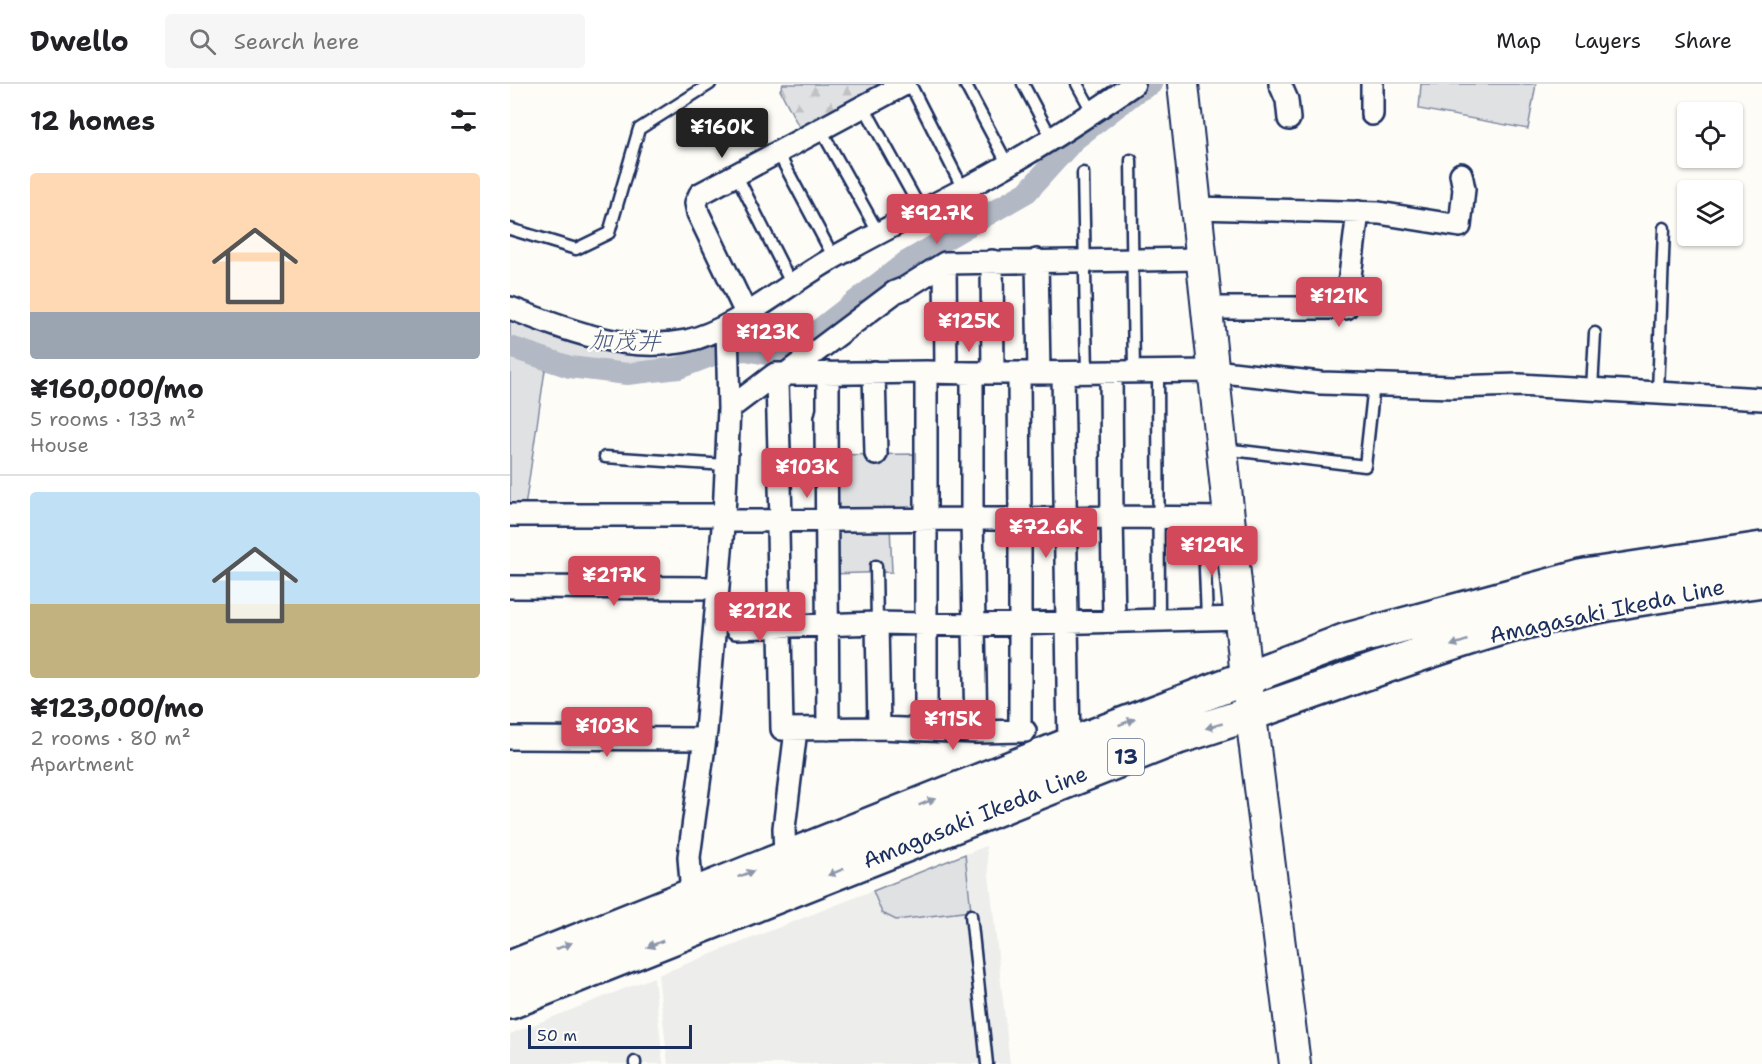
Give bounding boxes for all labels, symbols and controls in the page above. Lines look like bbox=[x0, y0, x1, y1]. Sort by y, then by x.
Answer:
search box bbox=[165, 14, 585, 68]
text: Dwello bbox=[30, 22, 129, 60]
icon: search bbox=[186, 25, 219, 58]
text: Search here bbox=[234, 27, 360, 56]
text: Map bbox=[1496, 27, 1541, 55]
text: Layers bbox=[1574, 27, 1641, 55]
text: Share bbox=[1674, 27, 1732, 55]
map controls bbox=[1677, 102, 1743, 246]
button: locate bbox=[1677, 102, 1743, 168]
text: 12 homes bbox=[30, 103, 155, 138]
icon: filters bbox=[447, 104, 480, 137]
pin: ¥160K bbox=[680, 108, 764, 159]
text: ¥160K bbox=[690, 114, 754, 140]
button: layers bbox=[1677, 180, 1743, 246]
pin: ¥92.7K bbox=[888, 194, 986, 245]
text: ¥92.7K bbox=[901, 200, 973, 226]
icon: home bbox=[201, 212, 309, 320]
pin: ¥121K bbox=[1297, 277, 1381, 328]
text: ¥121K bbox=[1310, 283, 1368, 309]
pin: ¥125K bbox=[927, 302, 1011, 353]
text: ¥125K bbox=[938, 308, 1000, 334]
pin: ¥123K bbox=[726, 313, 810, 364]
text: ¥123K bbox=[736, 319, 800, 345]
water label: 加茂井 bbox=[589, 324, 662, 358]
text: ¥160,000/mo bbox=[30, 371, 204, 406]
text: 5 rooms · 133 m² bbox=[30, 406, 195, 432]
text: House bbox=[30, 432, 89, 458]
pin: ¥103K bbox=[765, 448, 849, 499]
text: ¥103K bbox=[775, 454, 839, 480]
pin: ¥72.6K bbox=[997, 508, 1095, 559]
text: ¥72.6K bbox=[1009, 514, 1083, 540]
pin: ¥129K bbox=[1170, 526, 1254, 577]
icon: home bbox=[201, 531, 309, 639]
text: ¥129K bbox=[1181, 532, 1243, 558]
pin: ¥217K bbox=[572, 556, 656, 607]
text: ¥217K bbox=[582, 562, 646, 588]
street label: Amagasaki Ikeda Line bbox=[1487, 572, 1727, 650]
pin: ¥212K bbox=[718, 592, 802, 643]
text: ¥212K bbox=[728, 598, 792, 624]
one-way arrow bbox=[1449, 639, 1467, 649]
text: ¥123,000/mo bbox=[30, 690, 204, 725]
pin: ¥115K bbox=[911, 700, 995, 751]
text: ¥115K bbox=[924, 706, 982, 732]
pin: ¥103K bbox=[565, 707, 649, 758]
text: ¥103K bbox=[575, 713, 639, 739]
one-way arrow bbox=[1119, 717, 1137, 727]
one-way arrow bbox=[1205, 722, 1223, 731]
text: 2 rooms · 80 m² bbox=[30, 725, 191, 751]
road number: 13 bbox=[1108, 739, 1144, 775]
text: Apartment bbox=[30, 751, 134, 777]
street label: Amagasaki Ikeda Line bbox=[858, 759, 1092, 875]
one-way arrow bbox=[918, 797, 936, 807]
one-way arrow bbox=[827, 867, 845, 877]
one-way arrow bbox=[737, 869, 755, 879]
one-way arrow bbox=[646, 939, 664, 949]
one-way arrow bbox=[556, 941, 574, 951]
scale bar bbox=[528, 1022, 692, 1050]
text: 50 m bbox=[537, 1025, 577, 1046]

